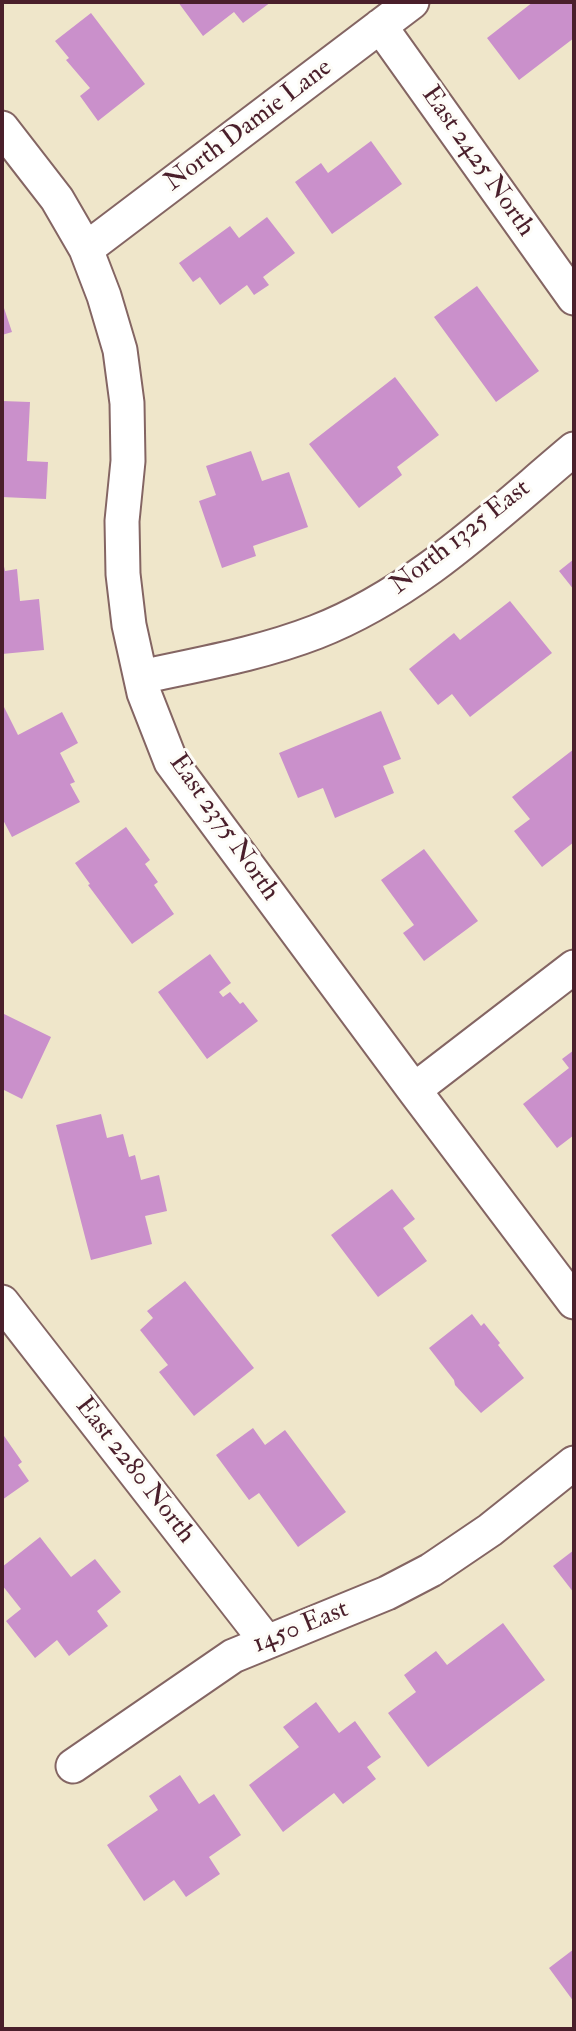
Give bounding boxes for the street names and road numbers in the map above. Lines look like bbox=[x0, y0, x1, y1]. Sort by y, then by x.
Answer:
street label: North Damie Lane bbox=[159, 53, 339, 199]
street label: East 2425 North bbox=[414, 81, 540, 243]
street label: North 1325 East bbox=[385, 474, 537, 602]
street label: East 2375 North bbox=[161, 749, 285, 907]
street label: East 2280 North bbox=[67, 1392, 201, 1550]
street label: 1450 East bbox=[249, 1595, 353, 1661]

